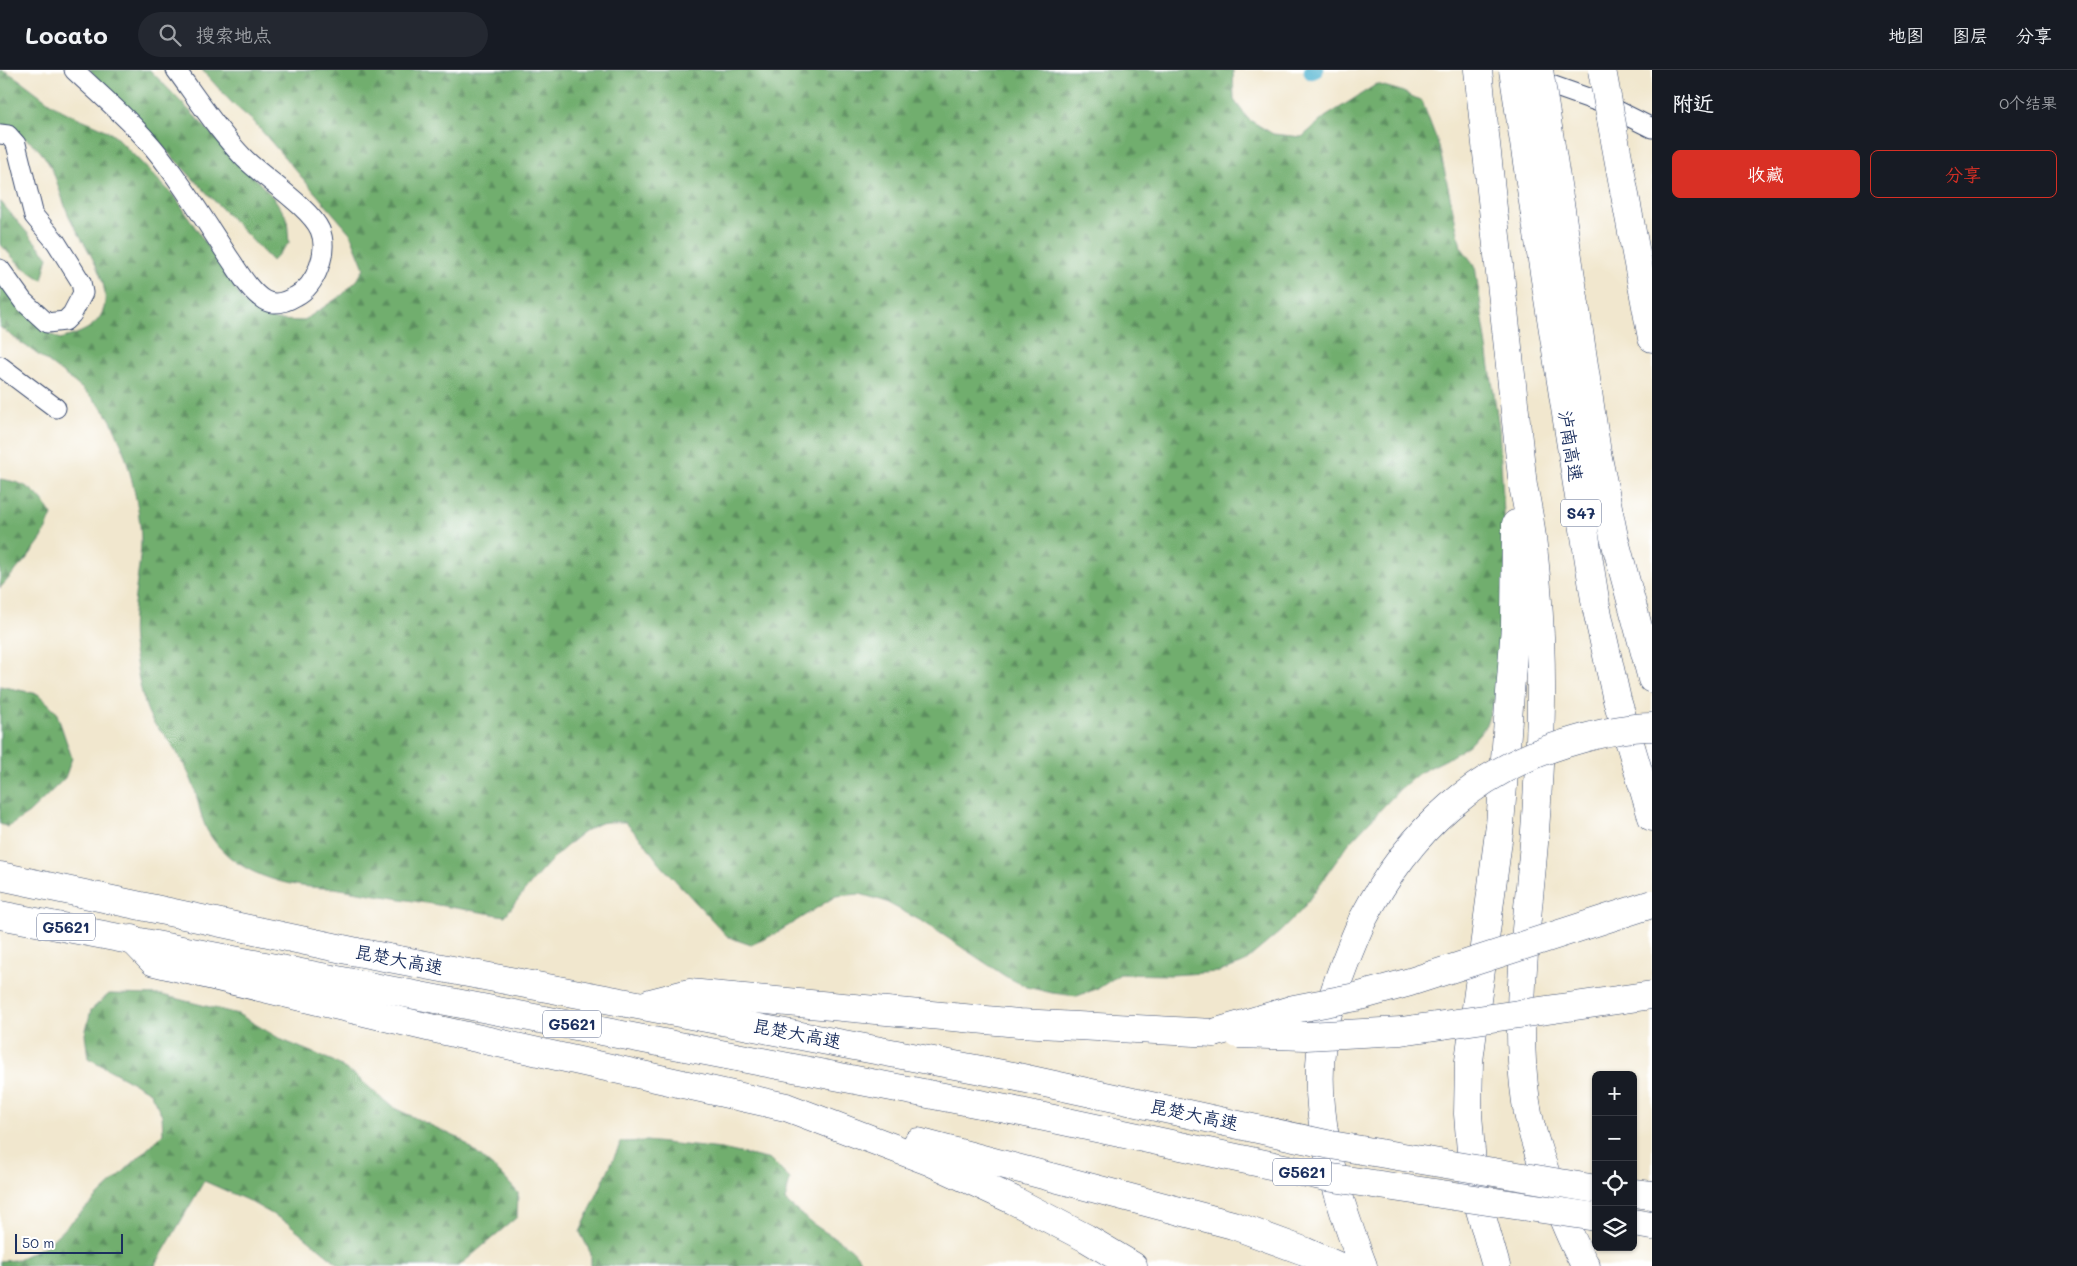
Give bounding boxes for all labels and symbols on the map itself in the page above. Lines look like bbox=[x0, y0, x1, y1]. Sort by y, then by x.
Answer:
street label: 泸南高速 bbox=[1554, 408, 1588, 483]
road number: S47 bbox=[1561, 499, 1601, 526]
road number: G5621 bbox=[37, 914, 95, 940]
street label: 昆楚大高速 bbox=[353, 939, 446, 979]
road number: G5621 bbox=[543, 1011, 601, 1038]
street label: 昆楚大高速 bbox=[751, 1013, 844, 1053]
street label: 昆楚大高速 bbox=[1148, 1093, 1241, 1135]
road number: G5621 bbox=[1273, 1158, 1331, 1186]
scale bar bbox=[15, 1231, 122, 1254]

